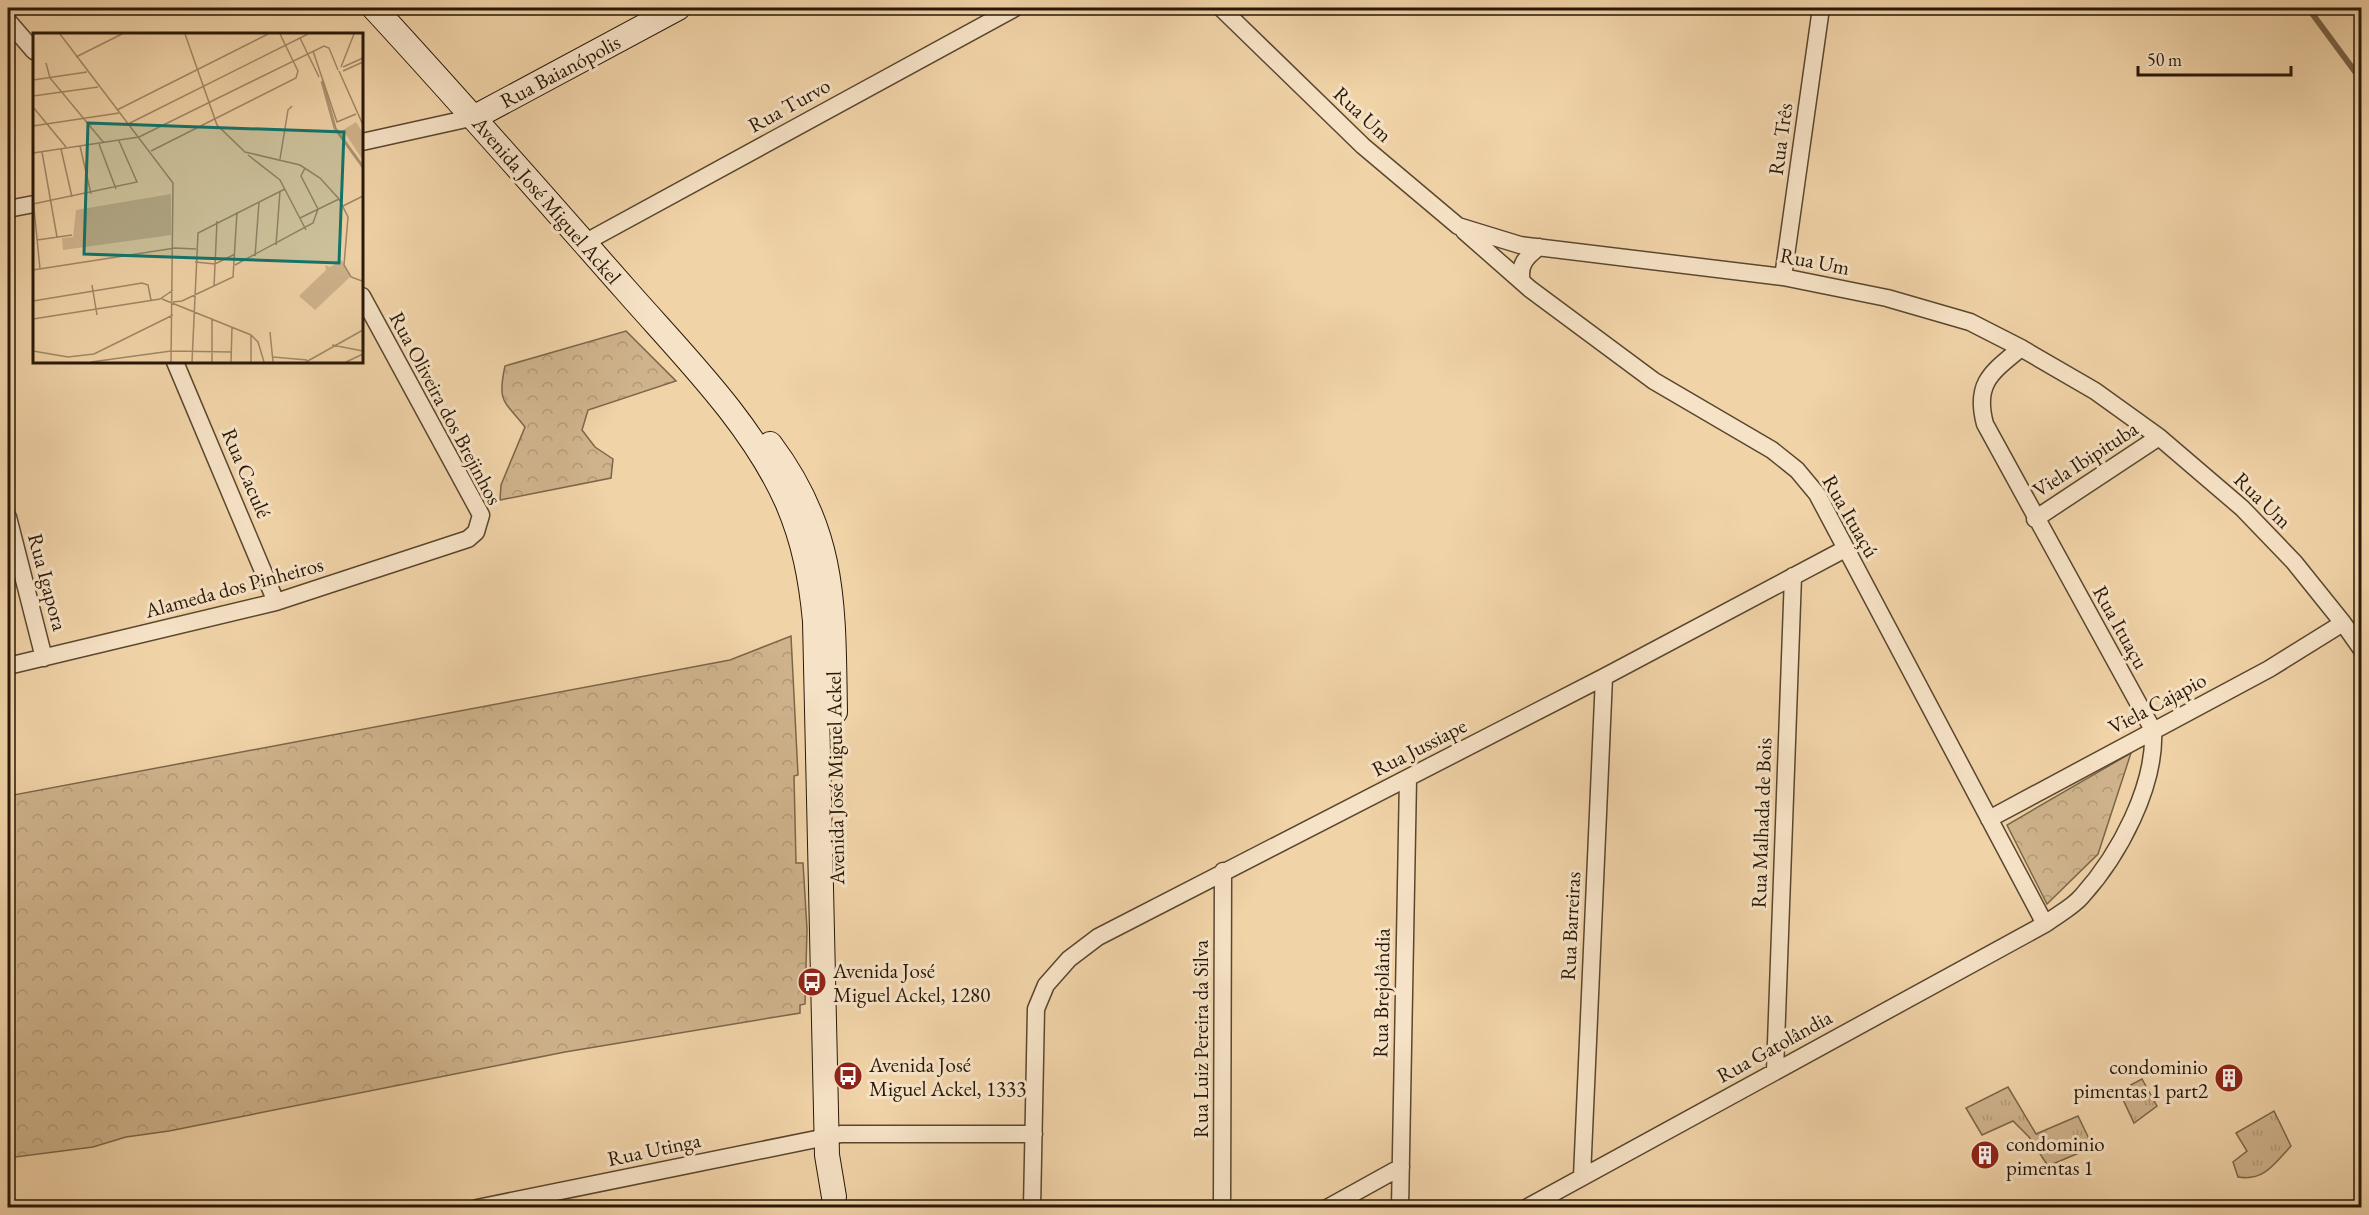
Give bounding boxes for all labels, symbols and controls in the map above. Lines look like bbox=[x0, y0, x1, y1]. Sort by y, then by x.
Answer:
street label: Rua Baianópolis bbox=[495, 28, 625, 114]
inset map bbox=[33, 33, 363, 363]
scale bar bbox=[2138, 39, 2291, 77]
text: 50 m bbox=[2147, 48, 2182, 71]
street label: Rua Turvo bbox=[743, 71, 835, 139]
street label: Rua Um bbox=[1328, 80, 1398, 148]
street label: Rua Três bbox=[1762, 101, 1798, 177]
street label: Avenida José Miguel Ackel bbox=[466, 110, 627, 290]
street label: Rua Um bbox=[1778, 241, 1852, 281]
street label: Rua Oliveira dos Brejinhos bbox=[384, 307, 508, 509]
street label: Viela Ibipituba bbox=[2027, 415, 2143, 503]
street label: Rua Caculé bbox=[216, 424, 278, 522]
street label: Rua Um bbox=[2228, 466, 2298, 534]
street label: Rua Ituaçú bbox=[1816, 470, 1886, 562]
street label: Rua Igapora bbox=[22, 530, 74, 634]
street label: Alameda dos Pinheiros bbox=[141, 550, 326, 624]
street label: Rua Ituaçu bbox=[2087, 580, 2155, 674]
street label: Viela Cajapio bbox=[2103, 666, 2211, 740]
street label: Avenida José Miguel Ackel bbox=[820, 671, 850, 886]
street label: Rua Jussiape bbox=[1367, 712, 1471, 782]
street label: Rua Malhada de Bois bbox=[1745, 737, 1777, 909]
street label: Rua Barreiras bbox=[1554, 871, 1586, 981]
street label: Rua Brejolândia bbox=[1366, 927, 1396, 1058]
street label: Rua Luiz Pereira da Silva bbox=[1187, 939, 1214, 1138]
place label: Avenida José Miguel Ackel, 1280 bbox=[832, 957, 990, 1008]
bus stop icon: Avenida José Miguel Ackel, 1280 bbox=[796, 966, 828, 998]
street label: Rua Gatolândia bbox=[1712, 1003, 1837, 1089]
place label: Avenida José Miguel Ackel, 1333 bbox=[868, 1051, 1026, 1102]
place label: condominio pimentas 1 part2 bbox=[2074, 1053, 2208, 1104]
bus stop icon: Avenida José Miguel Ackel, 1333 bbox=[832, 1060, 864, 1092]
building icon: condominio pimentas 1 part2 bbox=[2213, 1062, 2245, 1094]
street label: Rua Utinga bbox=[605, 1126, 704, 1172]
place label: condominio pimentas 1 bbox=[2006, 1130, 2105, 1181]
building icon: condominio pimentas 1 bbox=[1969, 1139, 2001, 1171]

